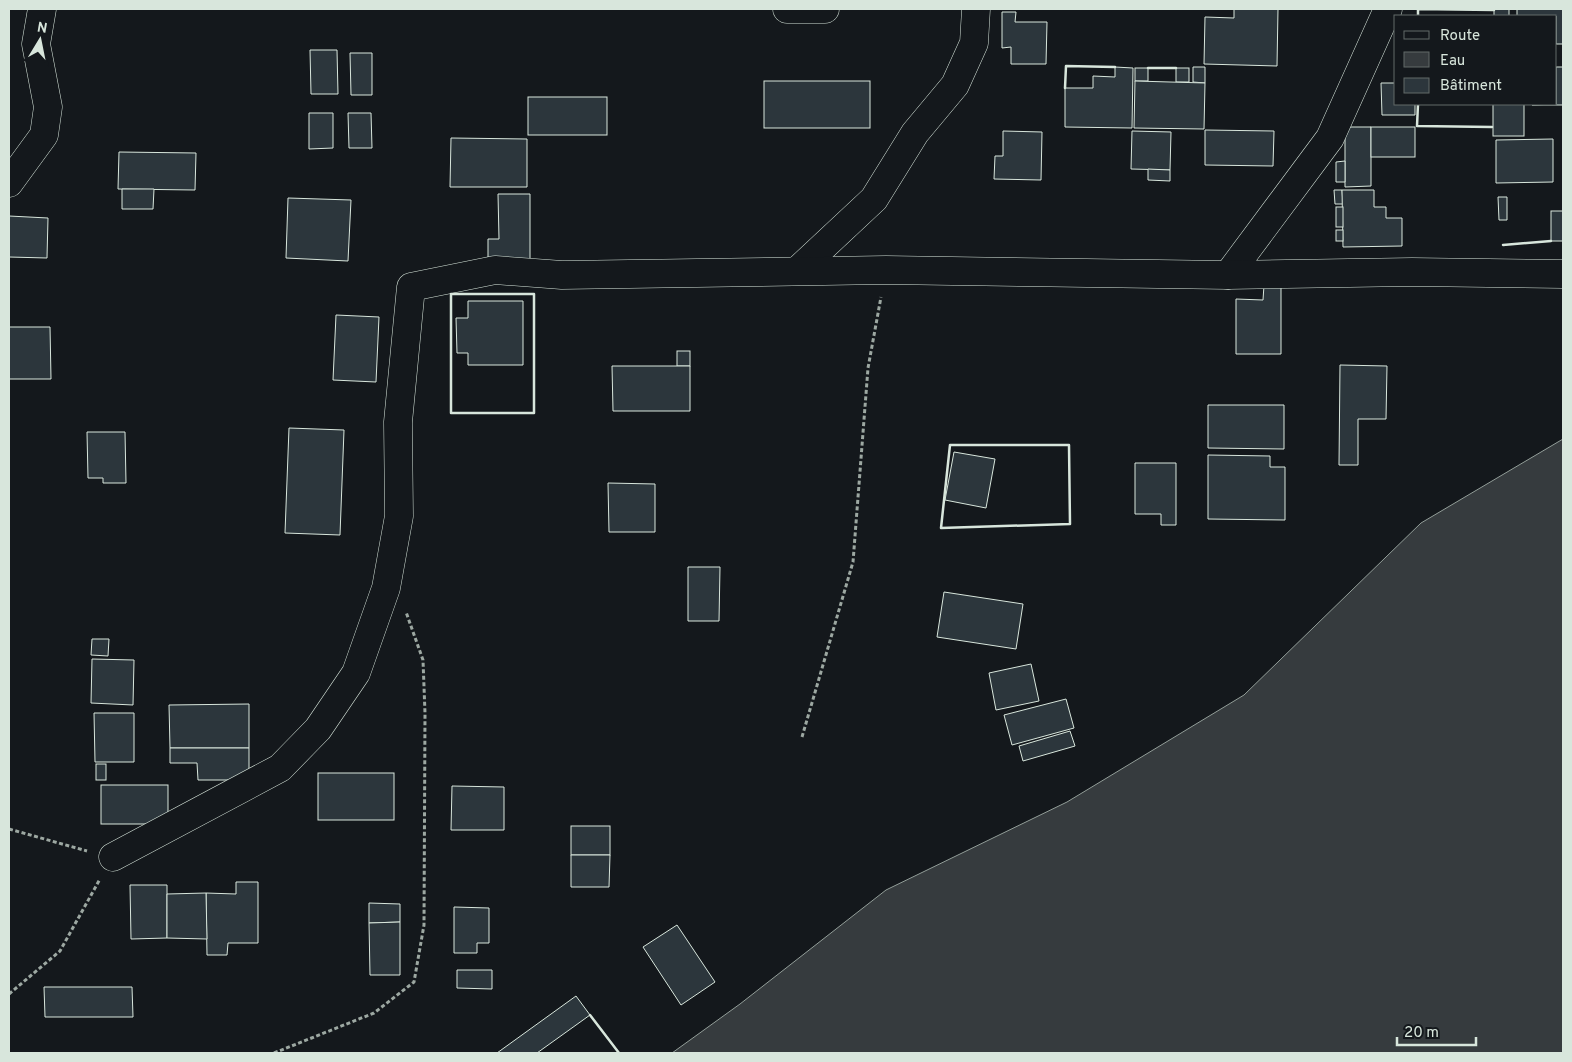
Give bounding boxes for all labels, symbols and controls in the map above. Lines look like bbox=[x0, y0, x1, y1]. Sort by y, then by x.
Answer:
north arrow bbox=[15, 15, 65, 65]
legend bbox=[1394, 15, 1557, 105]
text: N bbox=[36, 19, 48, 38]
text: Route bbox=[1440, 27, 1480, 46]
text: Eau bbox=[1440, 52, 1465, 71]
text: Bâtiment bbox=[1440, 77, 1502, 96]
scale bar bbox=[1397, 1014, 1476, 1046]
text: 20 m bbox=[1404, 1024, 1439, 1043]

